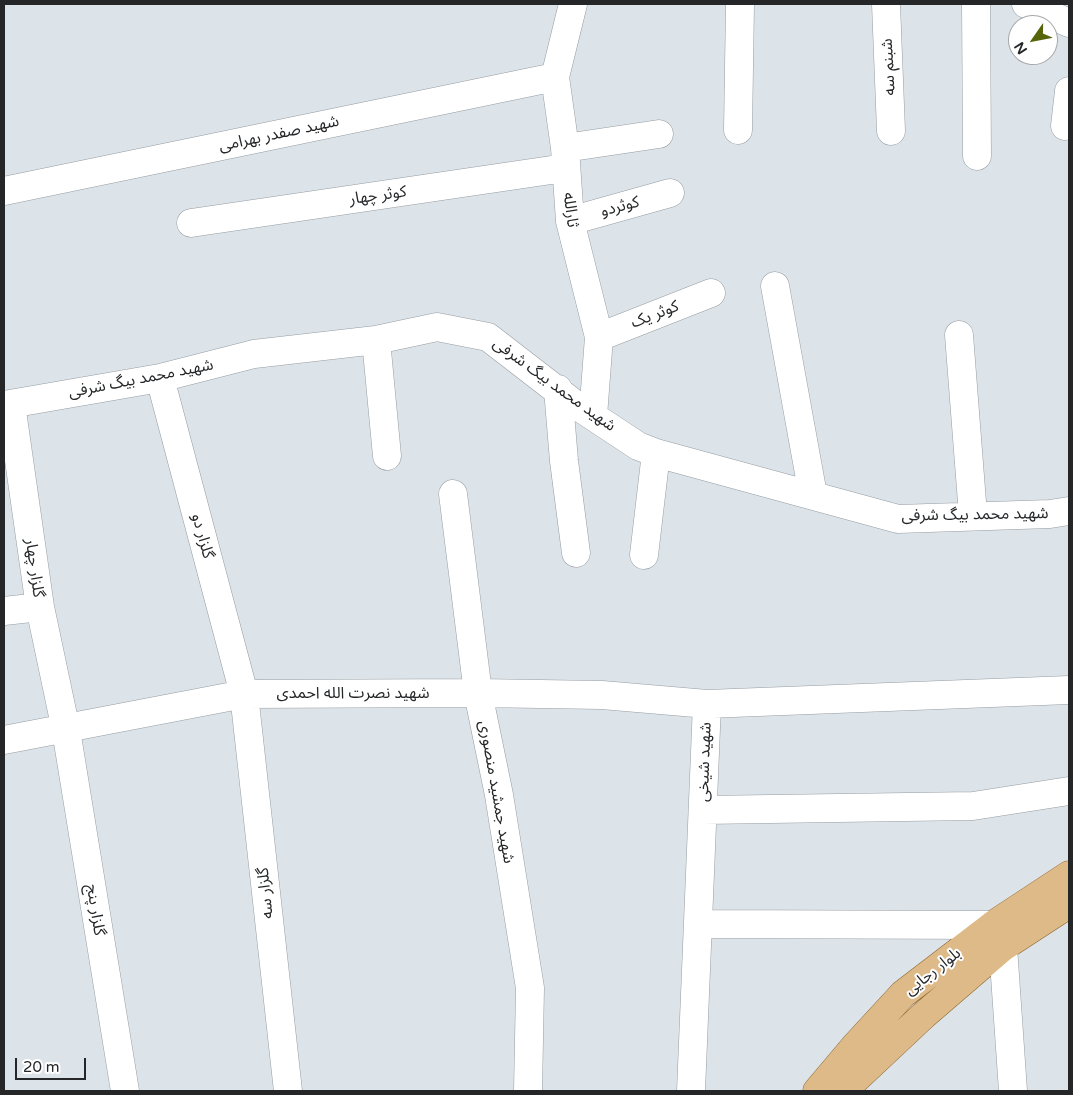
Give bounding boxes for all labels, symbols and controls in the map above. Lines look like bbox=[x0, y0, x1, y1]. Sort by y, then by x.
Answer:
north arrow bbox=[1008, 15, 1058, 65]
street label: شبنم سه bbox=[878, 38, 900, 96]
text: N bbox=[1011, 39, 1031, 57]
street label: شهید صفدر بهرامی bbox=[217, 112, 341, 156]
street label: کوثر چهار bbox=[348, 182, 408, 210]
street label: ثارالله bbox=[558, 191, 582, 229]
street label: کوثردو bbox=[598, 193, 642, 221]
street label: کوثر یک bbox=[628, 297, 682, 333]
street label: شهید محمد بیگ شرفی bbox=[489, 334, 619, 436]
street label: شهید محمد بیگ شرفی bbox=[67, 356, 215, 402]
street label: شهید محمد بیگ شرفی bbox=[901, 504, 1049, 526]
street label: گلزار دو bbox=[187, 511, 217, 561]
street label: گلزار چهار bbox=[20, 537, 48, 599]
street label: شهید نصرت الله احمدی bbox=[276, 684, 430, 704]
street label: شهید جمشید منصوری bbox=[474, 719, 518, 865]
street label: شهید شیخی bbox=[694, 722, 716, 802]
street label: گلزار سه bbox=[254, 866, 278, 920]
street label: گلزار پنج bbox=[81, 883, 109, 937]
street label: بلوار رجایی bbox=[901, 944, 965, 1000]
scale bar bbox=[18, 1048, 89, 1080]
text: 20 m bbox=[23, 1058, 60, 1076]

